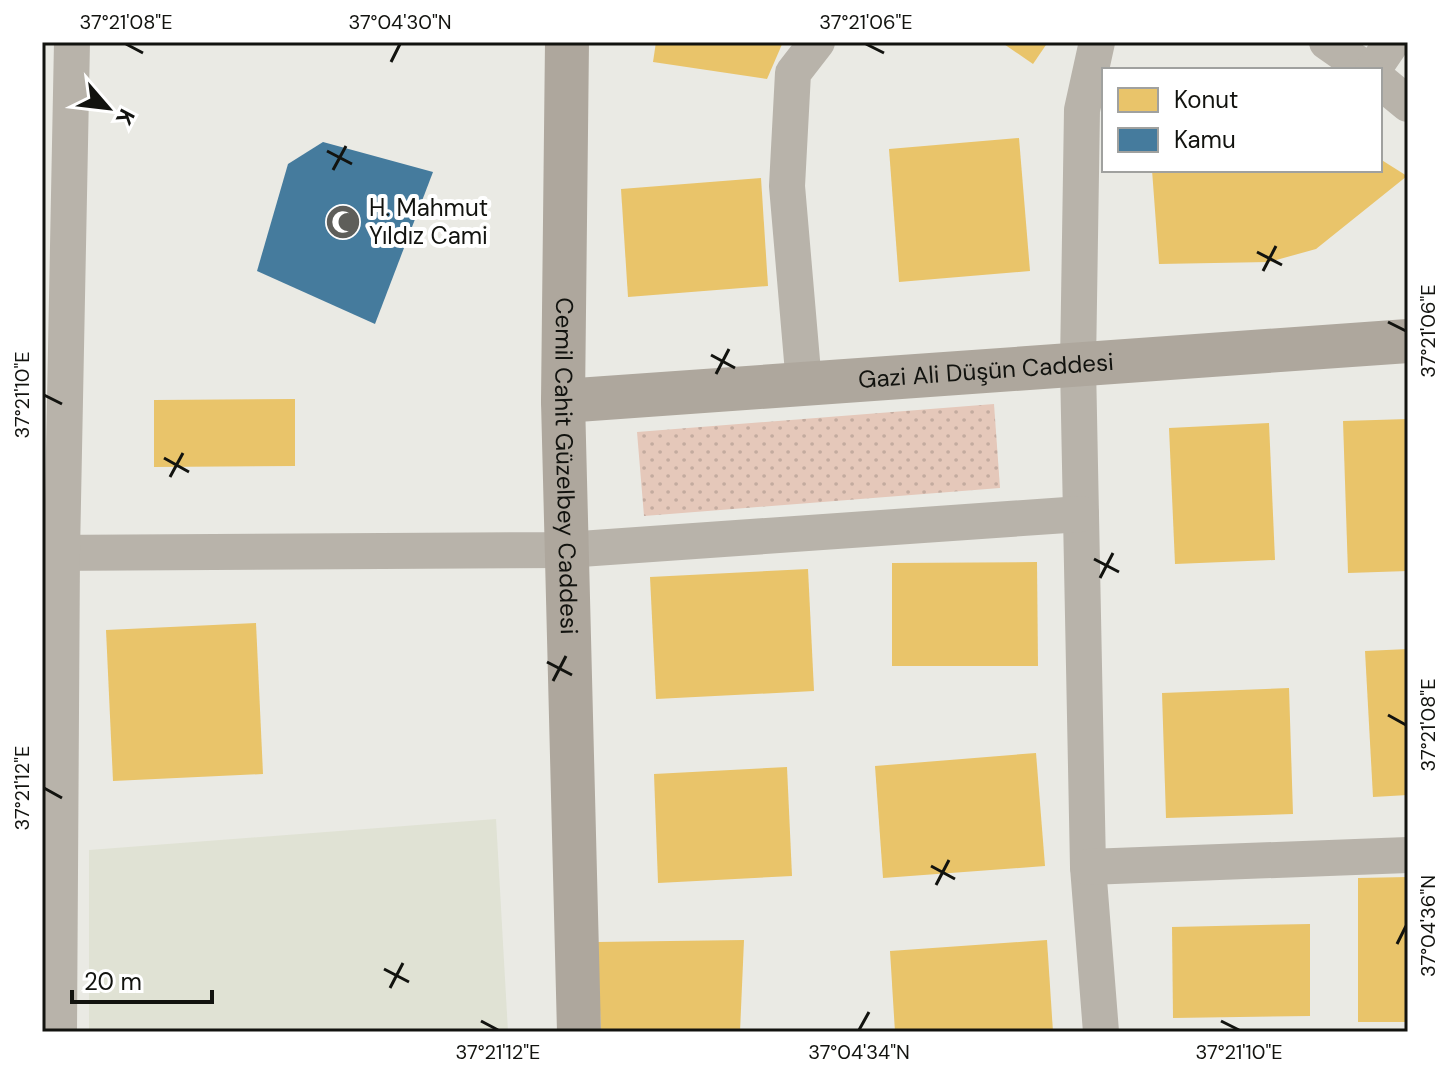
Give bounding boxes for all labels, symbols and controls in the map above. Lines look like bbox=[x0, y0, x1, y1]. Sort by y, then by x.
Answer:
text: 37°21'08"E bbox=[80, 9, 172, 35]
text: 37°04'30"N bbox=[348, 9, 452, 35]
text: 37°21'06"E bbox=[819, 9, 913, 35]
north arrow bbox=[68, 68, 148, 148]
legend bbox=[1102, 68, 1382, 172]
text: Konut bbox=[1174, 84, 1238, 115]
text: K bbox=[109, 104, 141, 130]
text: Kamu bbox=[1174, 124, 1236, 155]
place label: H. Mahmut Yıldız Cami bbox=[369, 192, 488, 251]
mosque icon: H. Mahmut Yıldız Cami bbox=[324, 203, 362, 241]
text: 37°21'06"E bbox=[1415, 284, 1441, 378]
street label: Cemil Cahit Güzelbey Caddesi bbox=[548, 297, 585, 635]
street label: Gazi Ali Düşün Caddesi bbox=[857, 346, 1115, 395]
text: 37°21'10"E bbox=[9, 352, 35, 439]
text: 37°21'08"E bbox=[1415, 679, 1441, 771]
text: 37°21'12"E bbox=[9, 746, 35, 830]
text: 37°04'36"N bbox=[1415, 875, 1441, 977]
scale bar bbox=[72, 954, 212, 1004]
text: 20 m bbox=[84, 966, 142, 997]
text: 37°21'12"E bbox=[456, 1039, 540, 1065]
text: 37°04'34"N bbox=[808, 1039, 910, 1065]
text: 37°21'10"E bbox=[1196, 1039, 1283, 1065]

